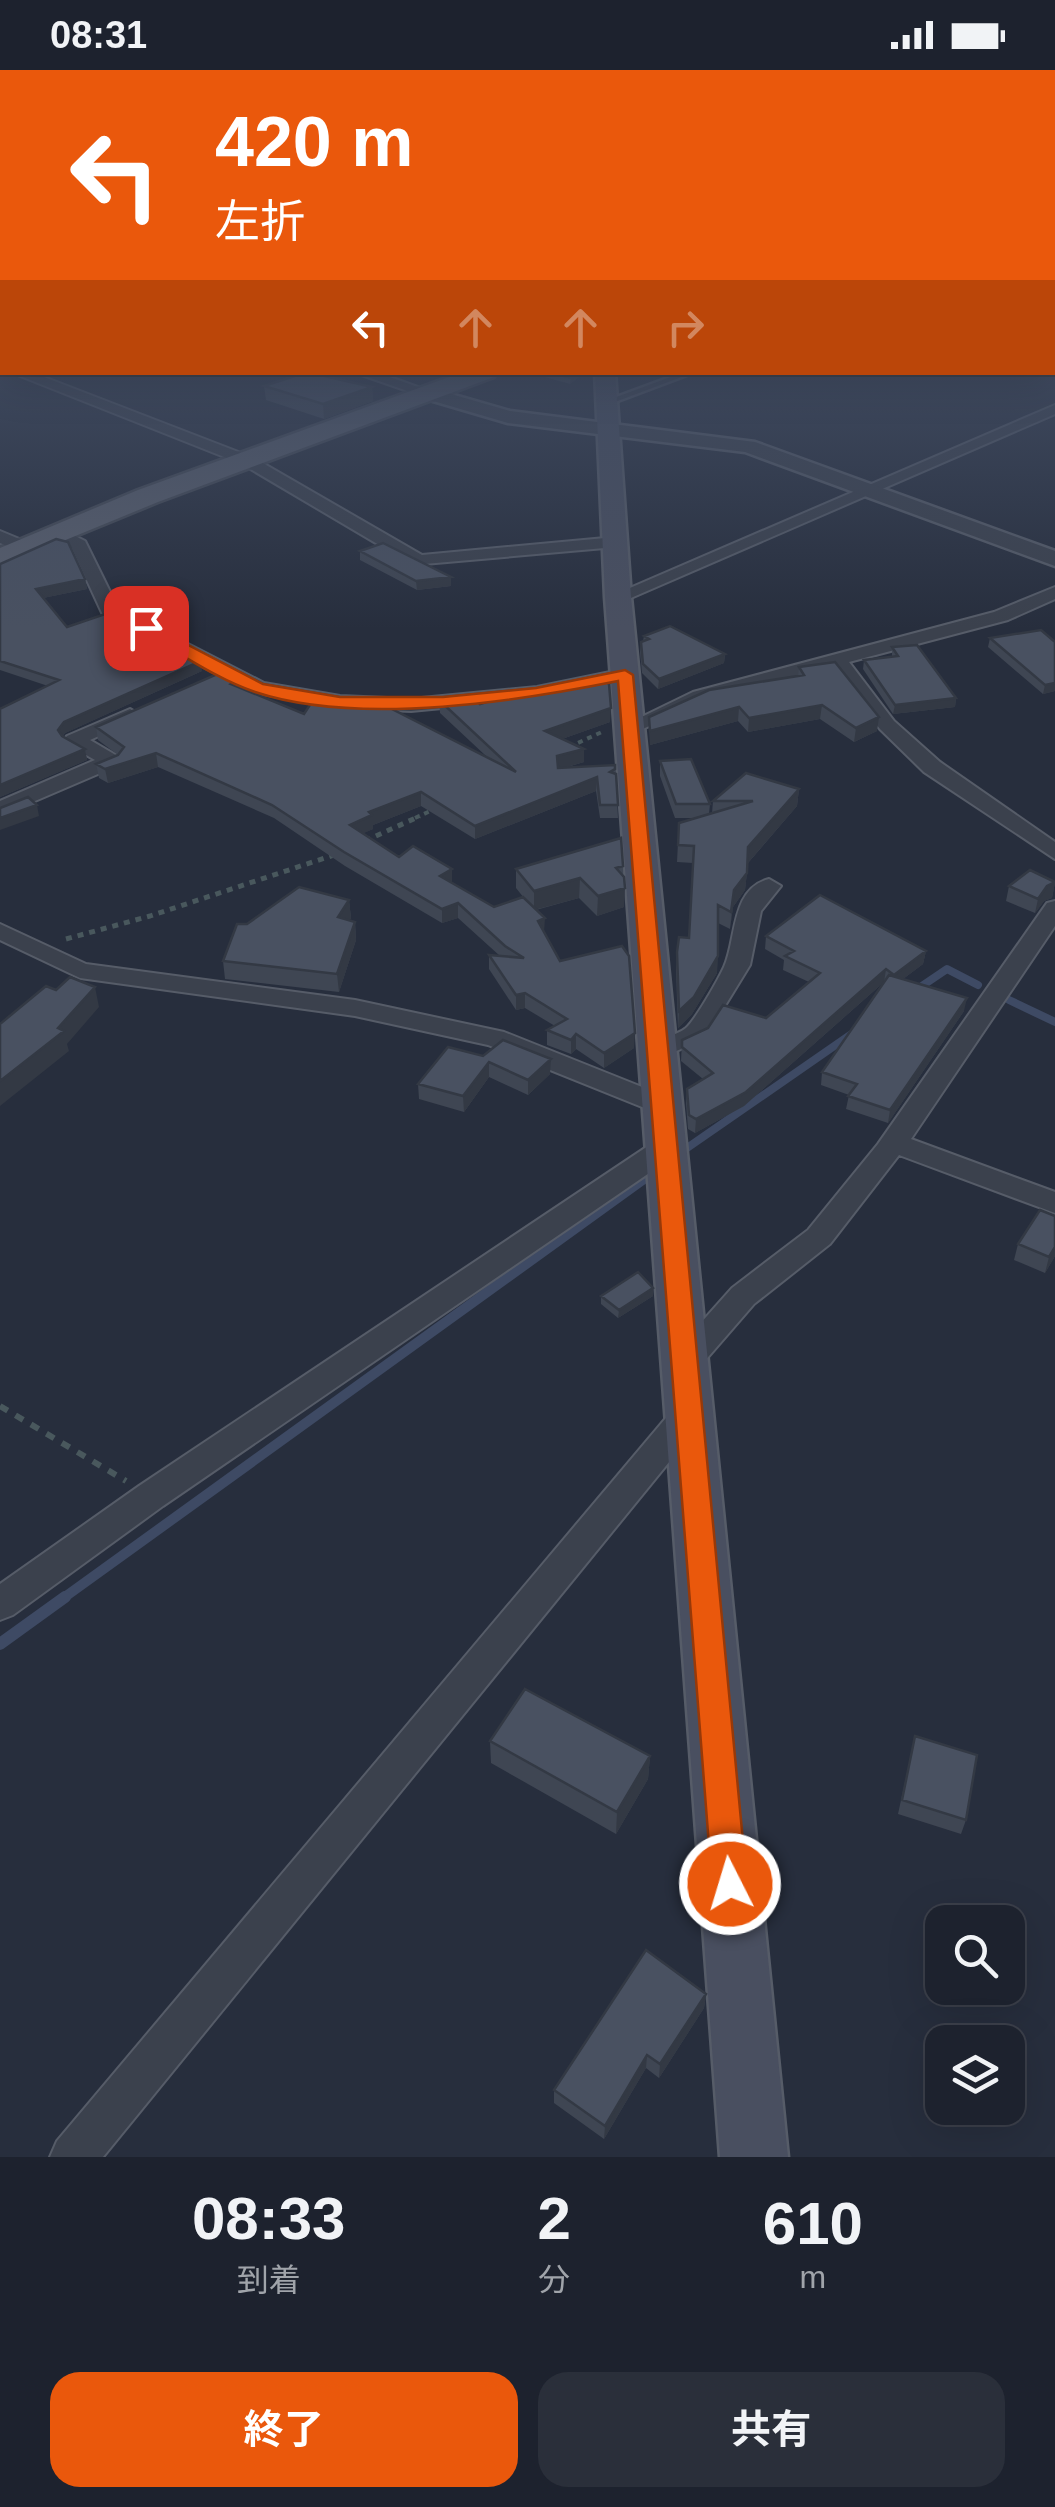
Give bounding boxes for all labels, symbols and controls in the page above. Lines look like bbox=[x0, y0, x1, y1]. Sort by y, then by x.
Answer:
text: 08:31 bbox=[50, 14, 147, 56]
text: 420 m bbox=[215, 103, 413, 181]
icon: left bbox=[50, 110, 180, 240]
text: 左折 bbox=[215, 196, 305, 247]
icon: left bbox=[343, 300, 398, 355]
icon: ahead bbox=[448, 300, 503, 355]
icon: ahead bbox=[553, 300, 608, 355]
icon: right bbox=[658, 300, 713, 355]
pin bbox=[104, 586, 189, 671]
icon: arrive bbox=[119, 601, 174, 656]
position arrow bbox=[678, 1832, 782, 1936]
map controls bbox=[925, 1905, 1025, 2125]
button: search bbox=[925, 1905, 1025, 2005]
button: layers bbox=[925, 2025, 1025, 2125]
text: 08:33 bbox=[192, 2185, 345, 2252]
text: 2 bbox=[537, 2185, 571, 2252]
text: 610 bbox=[763, 2190, 863, 2257]
text: m bbox=[800, 2259, 826, 2295]
text: 到着 bbox=[237, 2262, 301, 2298]
text: 分 bbox=[538, 2262, 570, 2298]
button: 終了 bbox=[50, 2372, 518, 2487]
button: 共有 bbox=[538, 2372, 1005, 2487]

